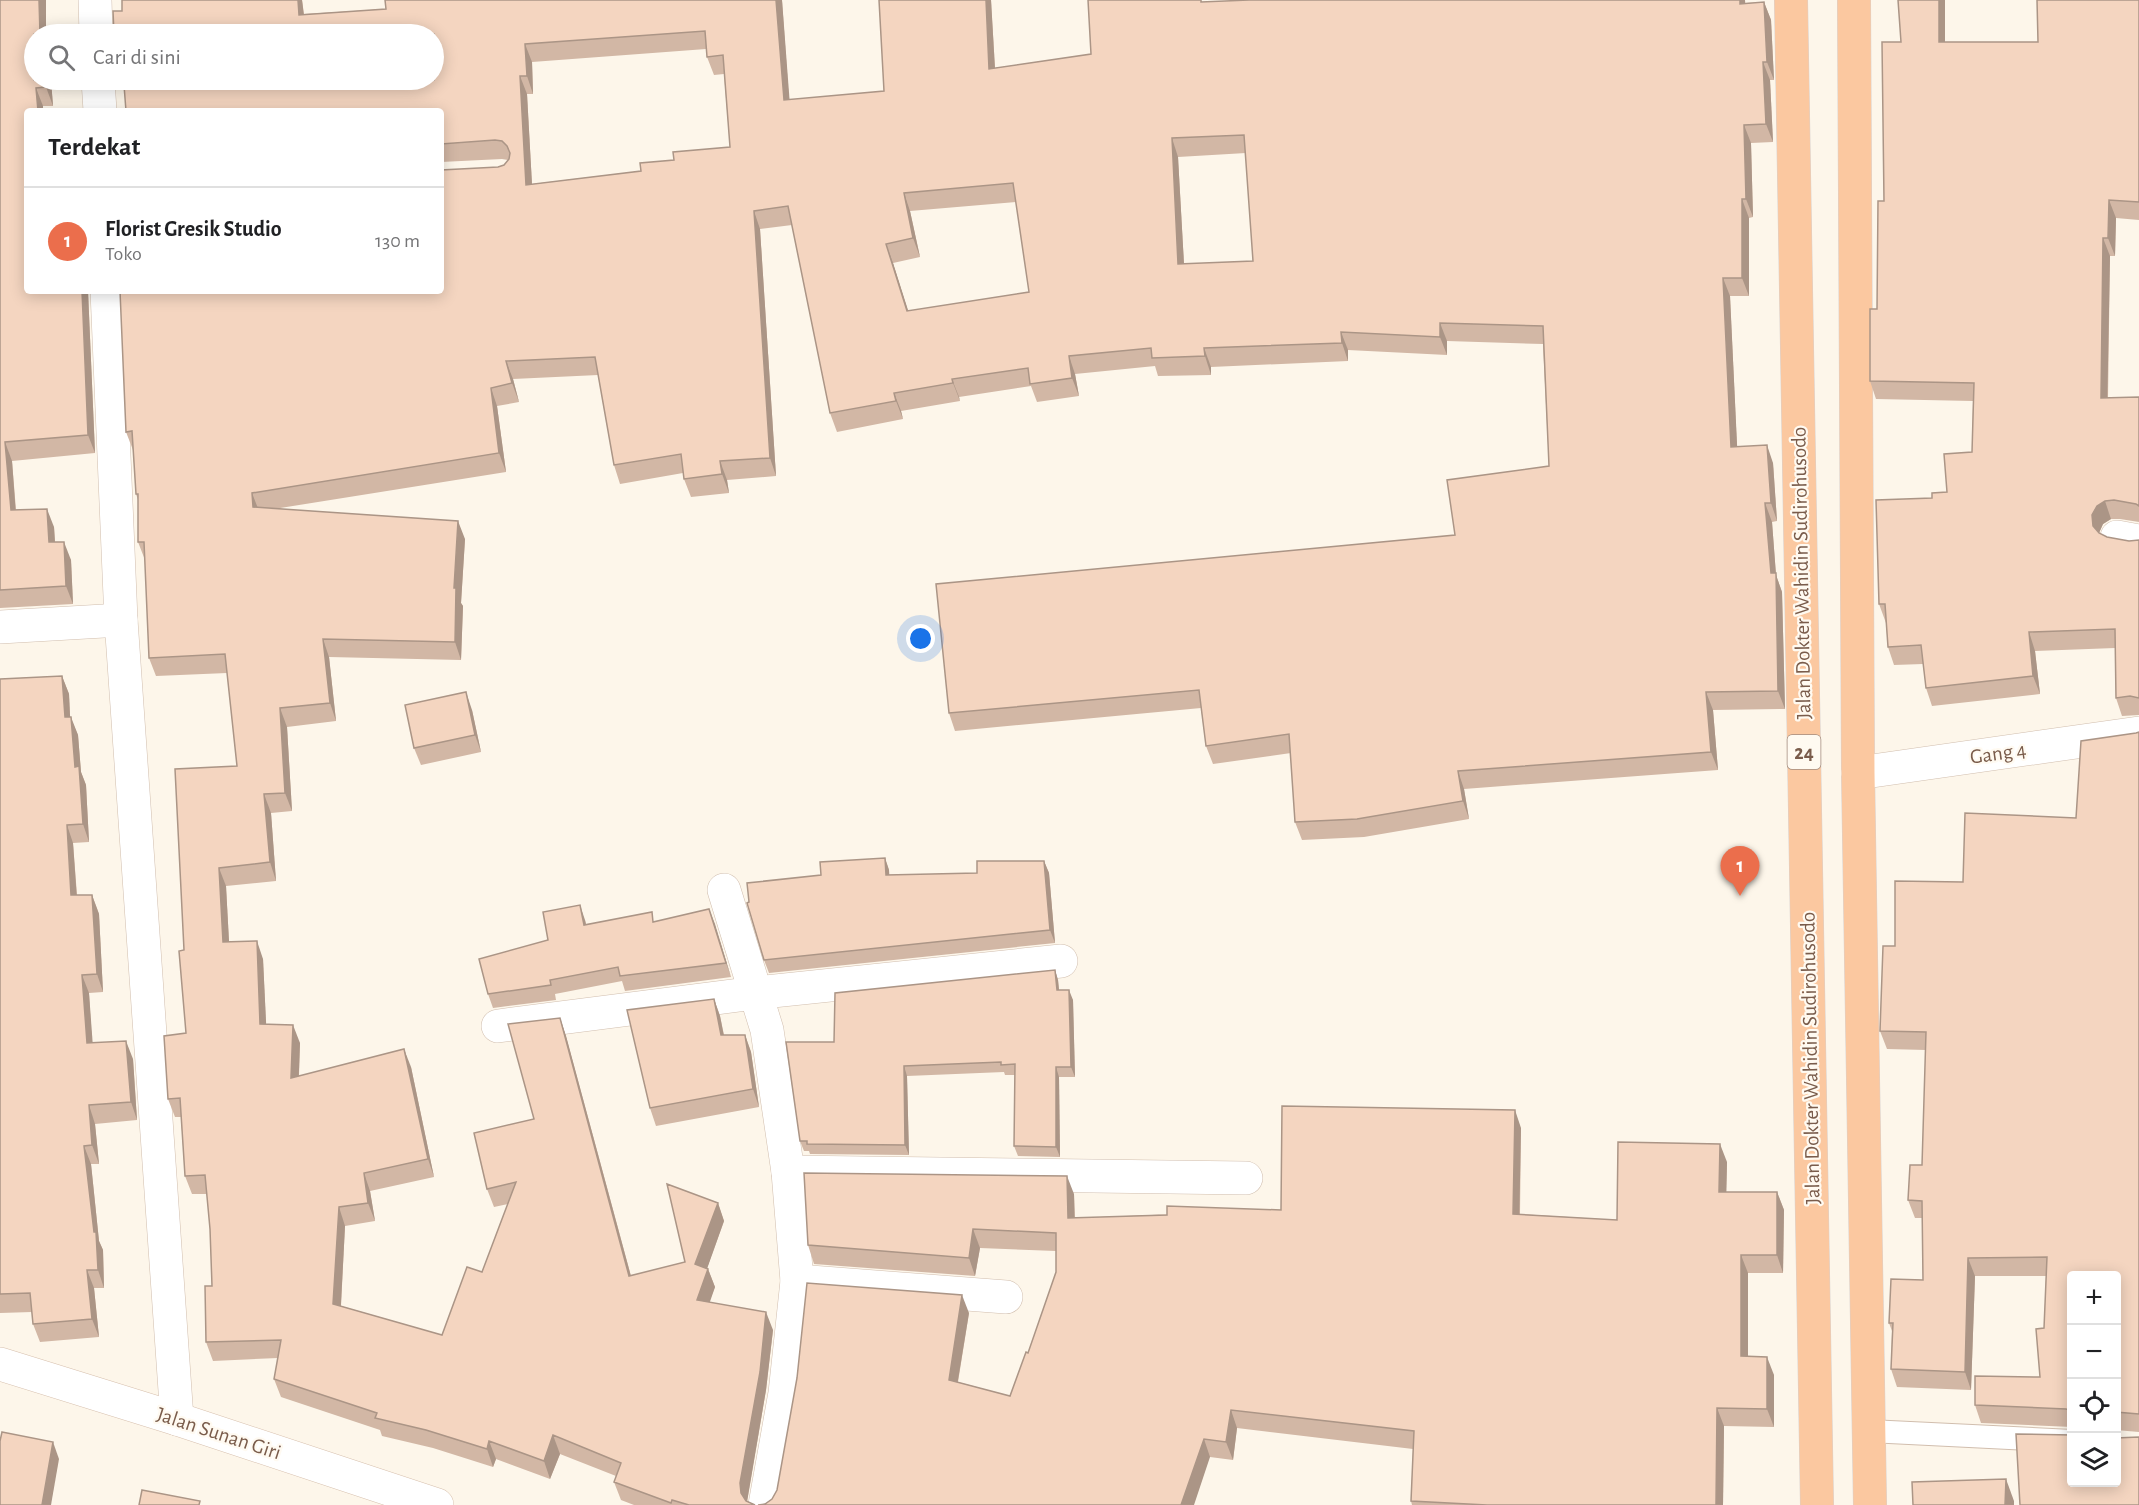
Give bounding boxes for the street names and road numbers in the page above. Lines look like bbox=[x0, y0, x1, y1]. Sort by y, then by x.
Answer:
street label: Jalan Dokter Wahidin Sudirohusodo bbox=[1788, 426, 1815, 719]
road number: 24 bbox=[1788, 735, 1820, 769]
street label: Gang 4 bbox=[1969, 739, 2028, 768]
street label: Jalan Dokter Wahidin Sudirohusodo bbox=[1797, 911, 1824, 1204]
street label: Jalan Sunan Giri bbox=[154, 1403, 284, 1463]

